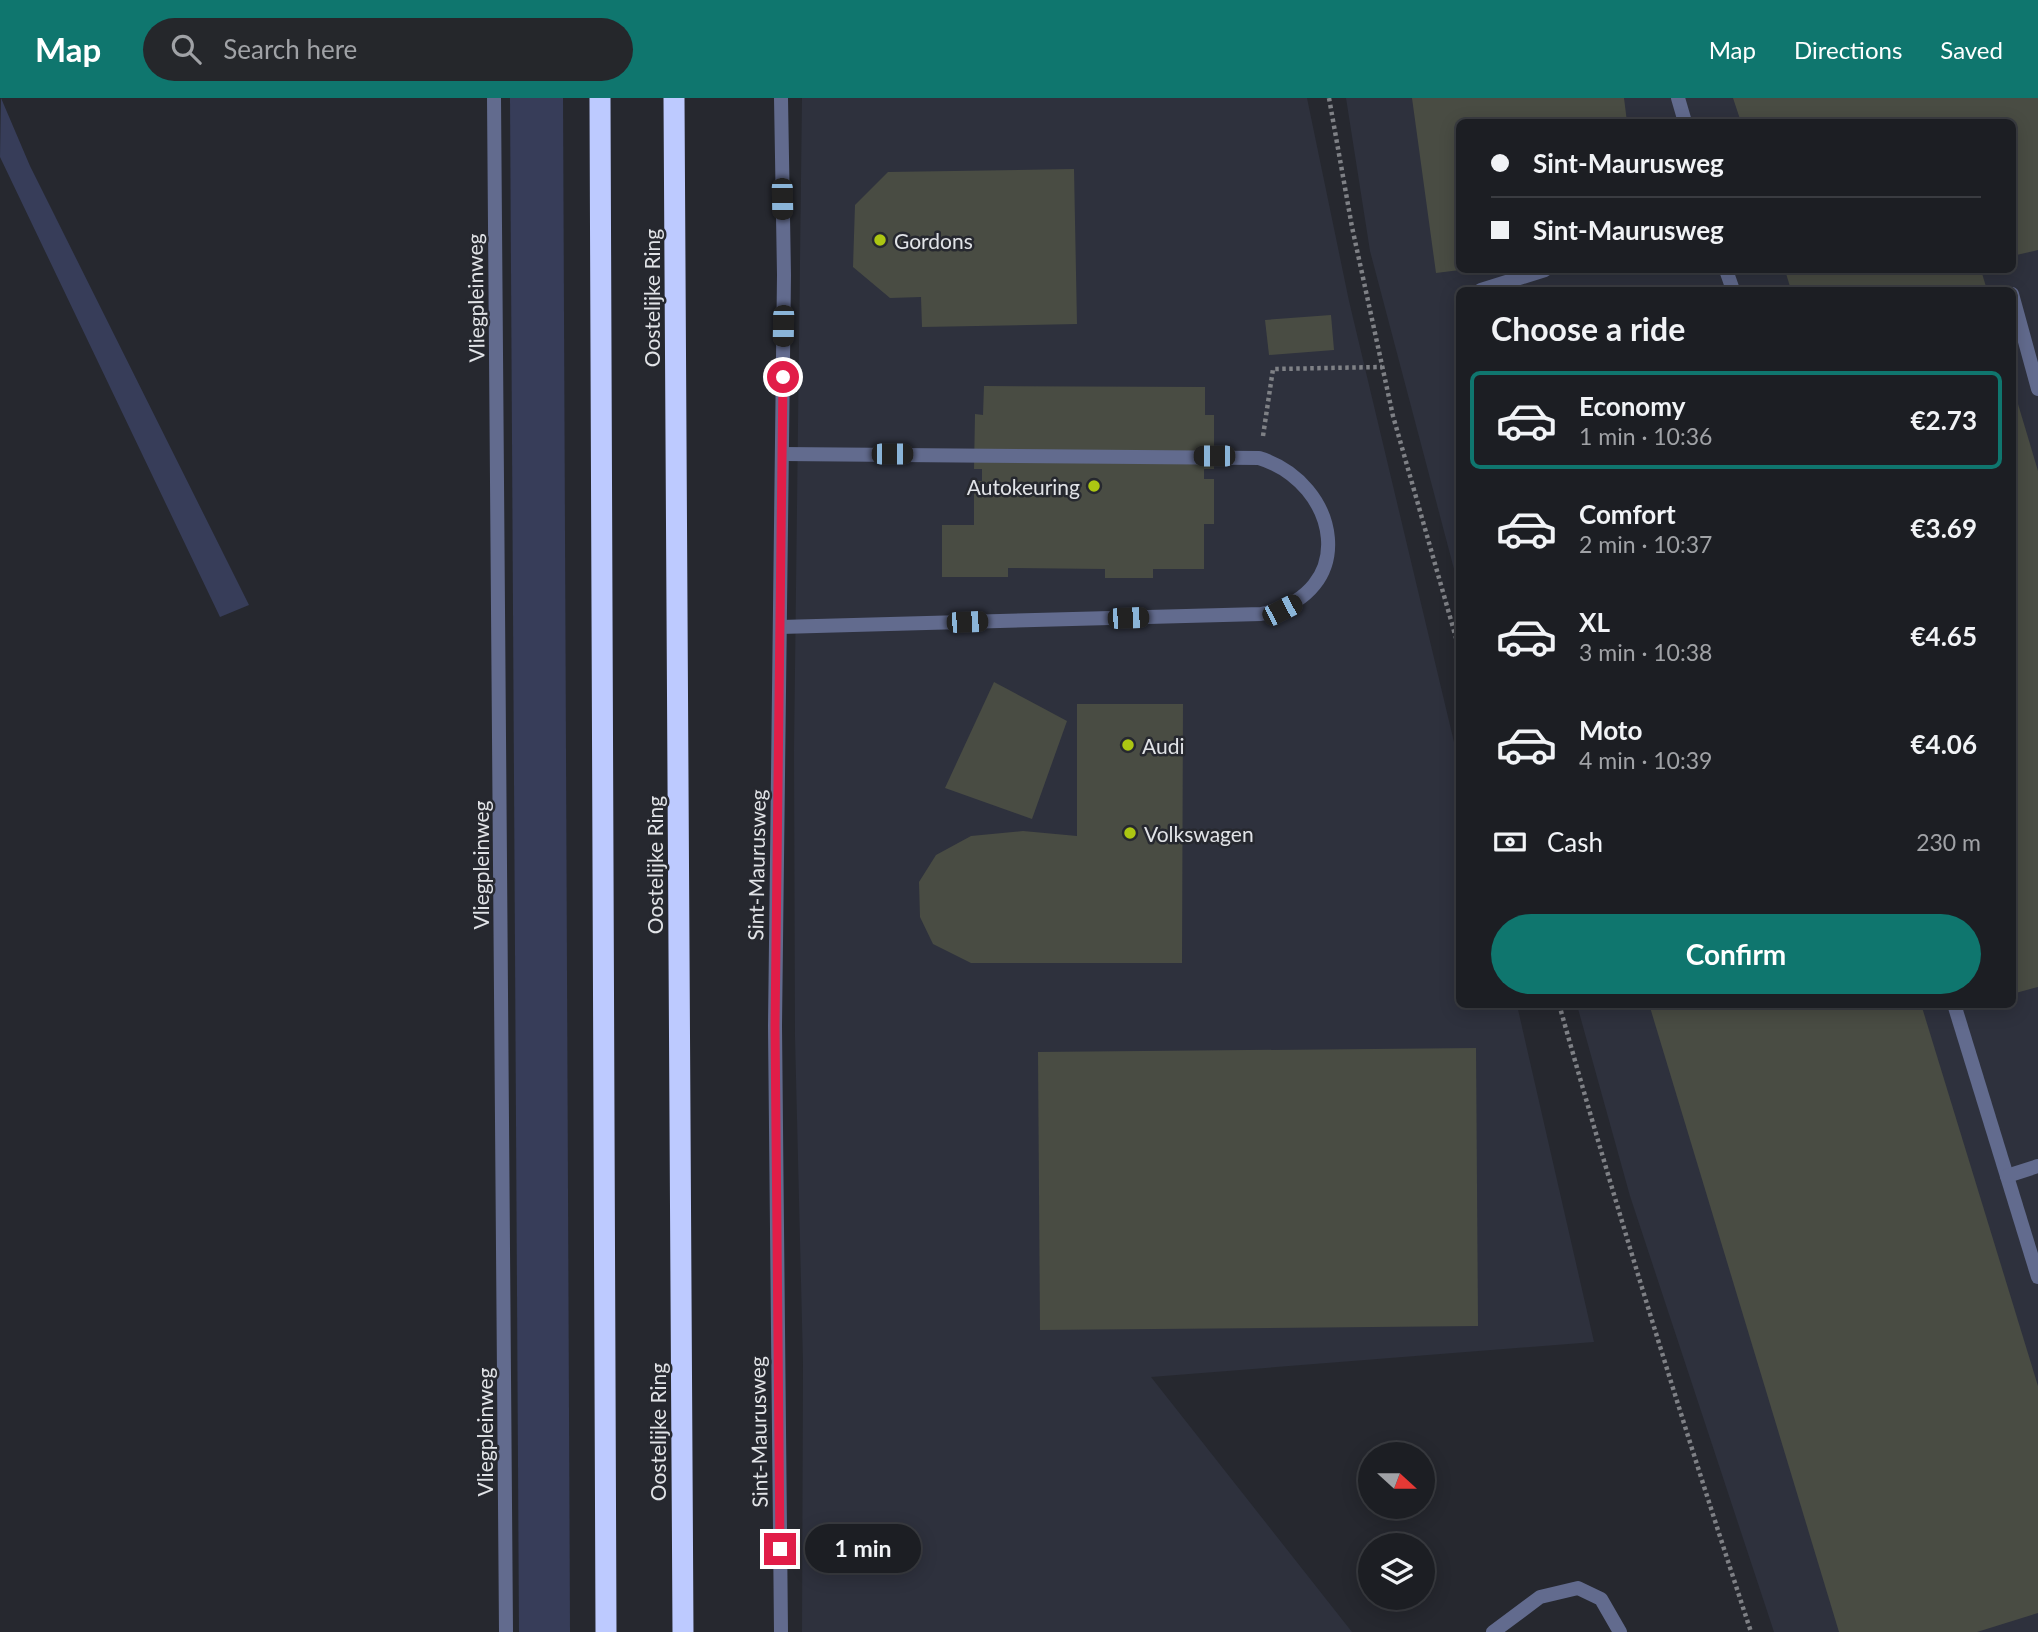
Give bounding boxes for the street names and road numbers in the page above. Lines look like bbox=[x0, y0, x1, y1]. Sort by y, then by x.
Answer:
street label: Oostelijke Ring bbox=[639, 229, 664, 367]
street label: Vliegpleinweg bbox=[461, 233, 489, 363]
street label: Sint-Maurusweg bbox=[742, 789, 770, 941]
street label: Oostelijke Ring bbox=[642, 796, 667, 934]
street label: Vliegpleinweg bbox=[468, 800, 493, 930]
street label: Sint-Maurusweg bbox=[744, 1356, 772, 1508]
street label: Oostelijke Ring bbox=[645, 1363, 670, 1501]
street label: Vliegpleinweg bbox=[472, 1367, 497, 1497]

